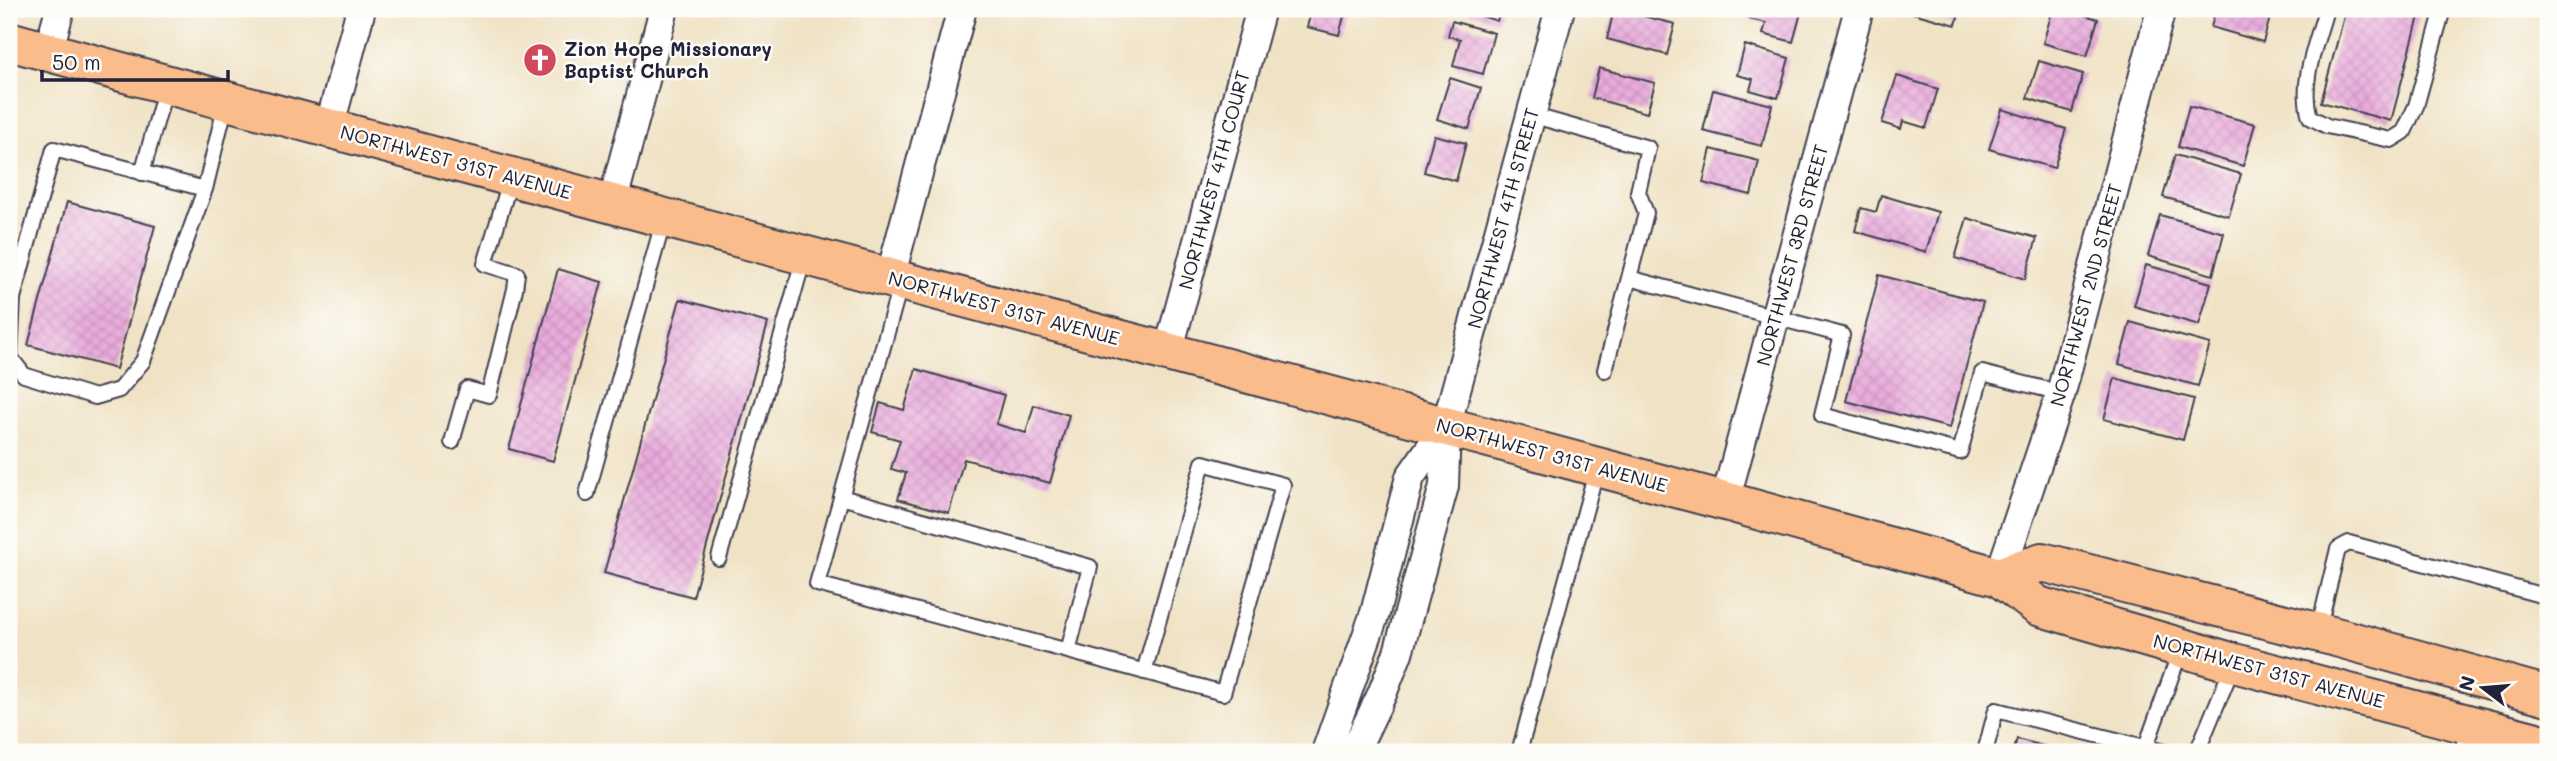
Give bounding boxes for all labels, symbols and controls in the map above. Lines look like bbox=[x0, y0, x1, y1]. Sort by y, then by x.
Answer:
place label: Zion Hope Missionary Baptist Church bbox=[564, 36, 772, 83]
scale bar bbox=[42, 38, 228, 82]
church icon: Zion Hope Missionary Baptist Church bbox=[521, 41, 559, 79]
text: 50 m bbox=[52, 48, 101, 75]
street label: NORTHWEST 4TH COURT bbox=[1172, 68, 1255, 292]
street label: NORTHWEST 4TH STREET bbox=[1461, 105, 1544, 331]
street label: NORTHWEST 31ST AVENUE bbox=[338, 119, 575, 204]
street label: NORTHWEST 3RD STREET bbox=[1750, 141, 1833, 369]
street label: NORTHWEST 2ND STREET bbox=[2044, 181, 2127, 409]
street label: NORTHWEST 31ST AVENUE bbox=[886, 265, 1123, 350]
street label: NORTHWEST 31ST AVENUE bbox=[1434, 412, 1671, 497]
street label: NORTHWEST 31ST AVENUE bbox=[2151, 628, 2388, 713]
north arrow bbox=[2448, 652, 2518, 722]
text: N bbox=[2452, 673, 2480, 694]

